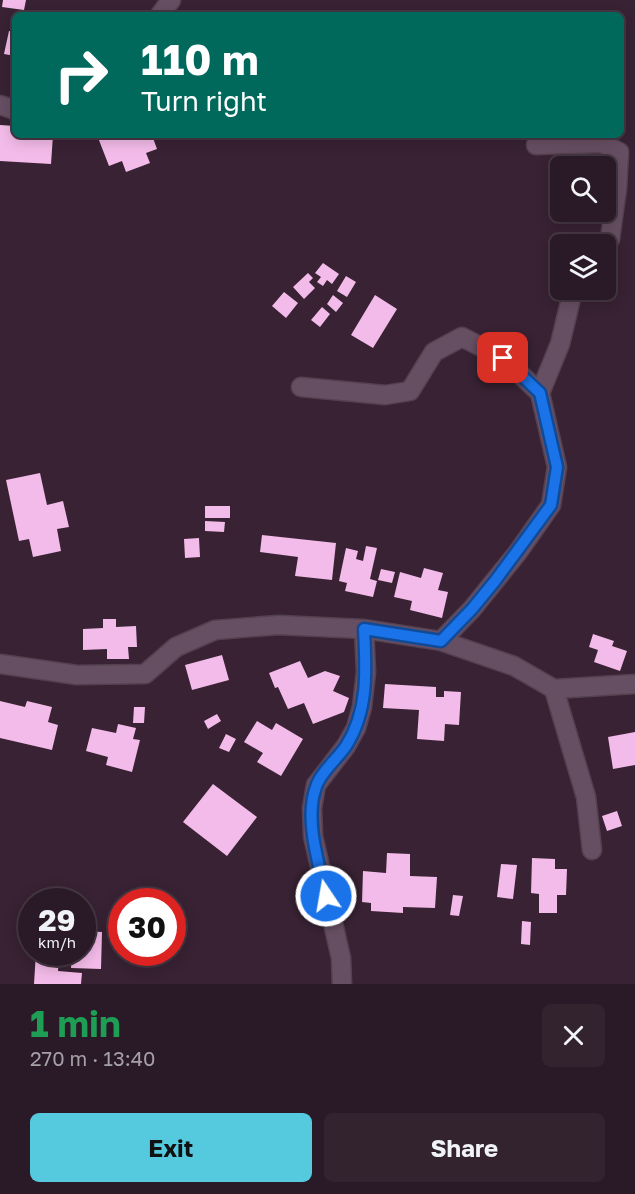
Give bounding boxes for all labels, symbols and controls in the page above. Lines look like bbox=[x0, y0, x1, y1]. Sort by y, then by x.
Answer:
text: 110 m bbox=[141, 34, 259, 84]
icon: right bbox=[42, 36, 120, 114]
text: Turn right bbox=[141, 85, 267, 117]
map controls bbox=[550, 156, 616, 300]
button: search bbox=[550, 156, 616, 222]
button: layers bbox=[550, 234, 616, 300]
pin bbox=[477, 332, 528, 383]
icon: arrive bbox=[486, 341, 519, 374]
position arrow bbox=[294, 864, 358, 928]
speed limit sign: 30 bbox=[108, 888, 186, 966]
text: 29 bbox=[38, 902, 76, 938]
text: km/h bbox=[38, 933, 76, 951]
text: 1 min bbox=[30, 1002, 121, 1045]
button: close bbox=[542, 1004, 605, 1067]
text: 270 m · 13:40 bbox=[30, 1046, 155, 1070]
button: Exit bbox=[30, 1113, 312, 1182]
button: Share bbox=[324, 1113, 605, 1182]

